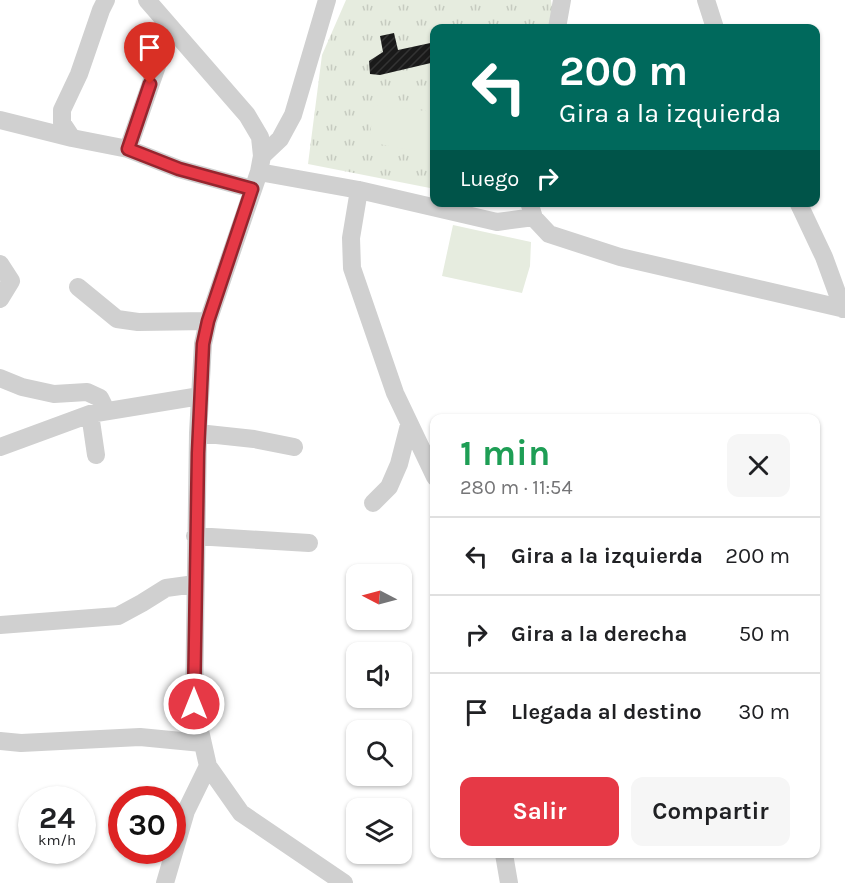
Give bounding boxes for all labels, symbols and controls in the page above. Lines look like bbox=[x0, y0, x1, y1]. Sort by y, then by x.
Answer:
pin bbox=[124, 22, 175, 84]
icon: arrive bbox=[133, 31, 166, 64]
text: 200 m bbox=[559, 46, 688, 96]
icon: left bbox=[460, 48, 538, 126]
text: Gira a la izquierda bbox=[559, 97, 781, 129]
icon: right bbox=[531, 162, 564, 195]
text: Luego bbox=[460, 166, 519, 192]
text: 1 min bbox=[460, 432, 550, 474]
button: close bbox=[727, 434, 790, 497]
text: 280 m · 11:54 bbox=[460, 476, 573, 499]
icon: left bbox=[460, 540, 493, 573]
text: Gira a la izquierda bbox=[511, 543, 703, 569]
text: 200 m bbox=[725, 543, 790, 569]
north arrow bbox=[346, 564, 412, 630]
map controls bbox=[346, 564, 412, 864]
icon: right bbox=[460, 618, 493, 651]
text: Gira a la derecha bbox=[511, 621, 687, 647]
text: 50 m bbox=[739, 621, 790, 647]
button: sound bbox=[346, 642, 412, 708]
position arrow bbox=[162, 672, 226, 736]
icon: arrive bbox=[460, 696, 493, 729]
text: Llegada al destino bbox=[511, 699, 702, 725]
text: 30 m bbox=[738, 699, 790, 725]
button: search bbox=[346, 720, 412, 786]
button: Salir bbox=[460, 777, 619, 846]
button: Compartir bbox=[631, 777, 790, 846]
speed limit sign: 30 bbox=[108, 786, 186, 864]
button: layers bbox=[346, 798, 412, 864]
text: 24 bbox=[39, 800, 75, 836]
text: km/h bbox=[38, 831, 76, 849]

